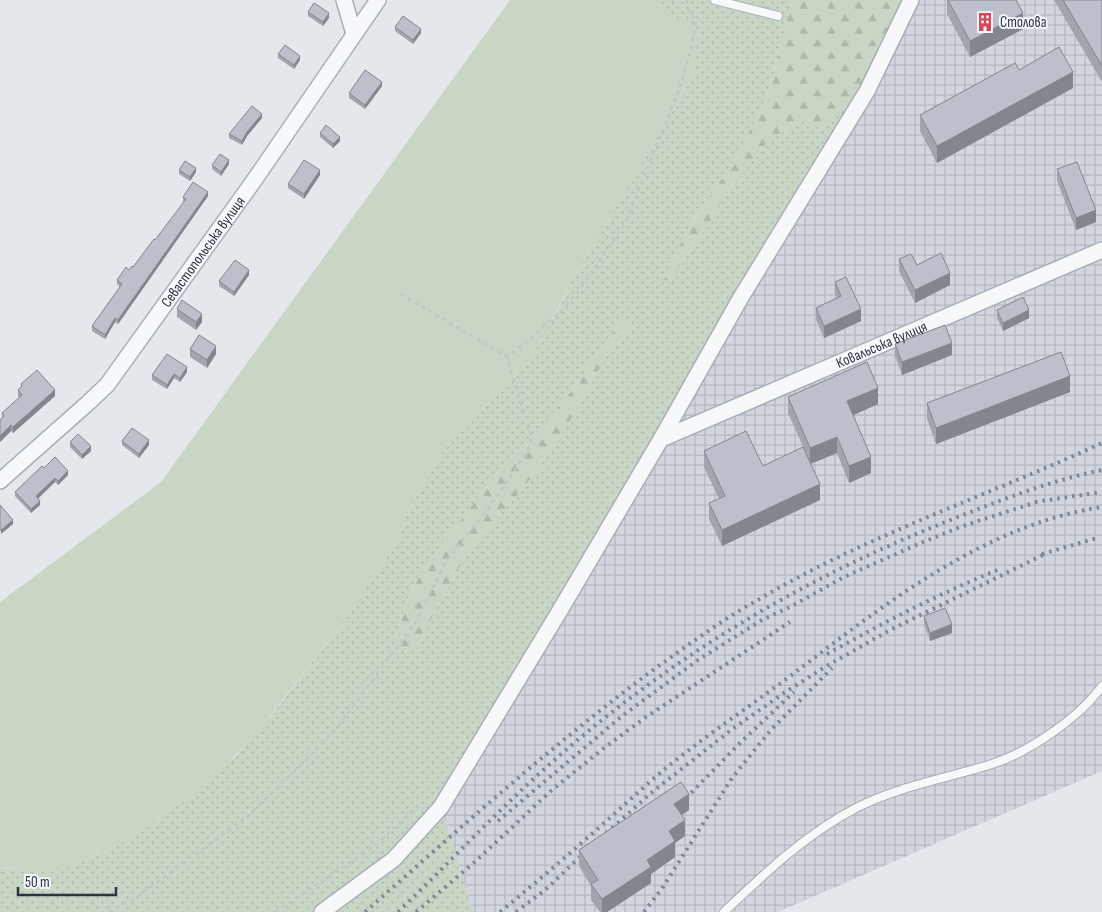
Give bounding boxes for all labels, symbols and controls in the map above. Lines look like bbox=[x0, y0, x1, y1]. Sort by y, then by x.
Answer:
building icon: Столова bbox=[974, 11, 996, 33]
place label: Столова bbox=[1000, 13, 1047, 32]
street label: Севастопольська вулиця bbox=[157, 193, 250, 311]
street label: Ковальська вулиця bbox=[833, 317, 930, 373]
scale bar bbox=[18, 864, 115, 896]
text: 50 m bbox=[25, 873, 50, 892]

